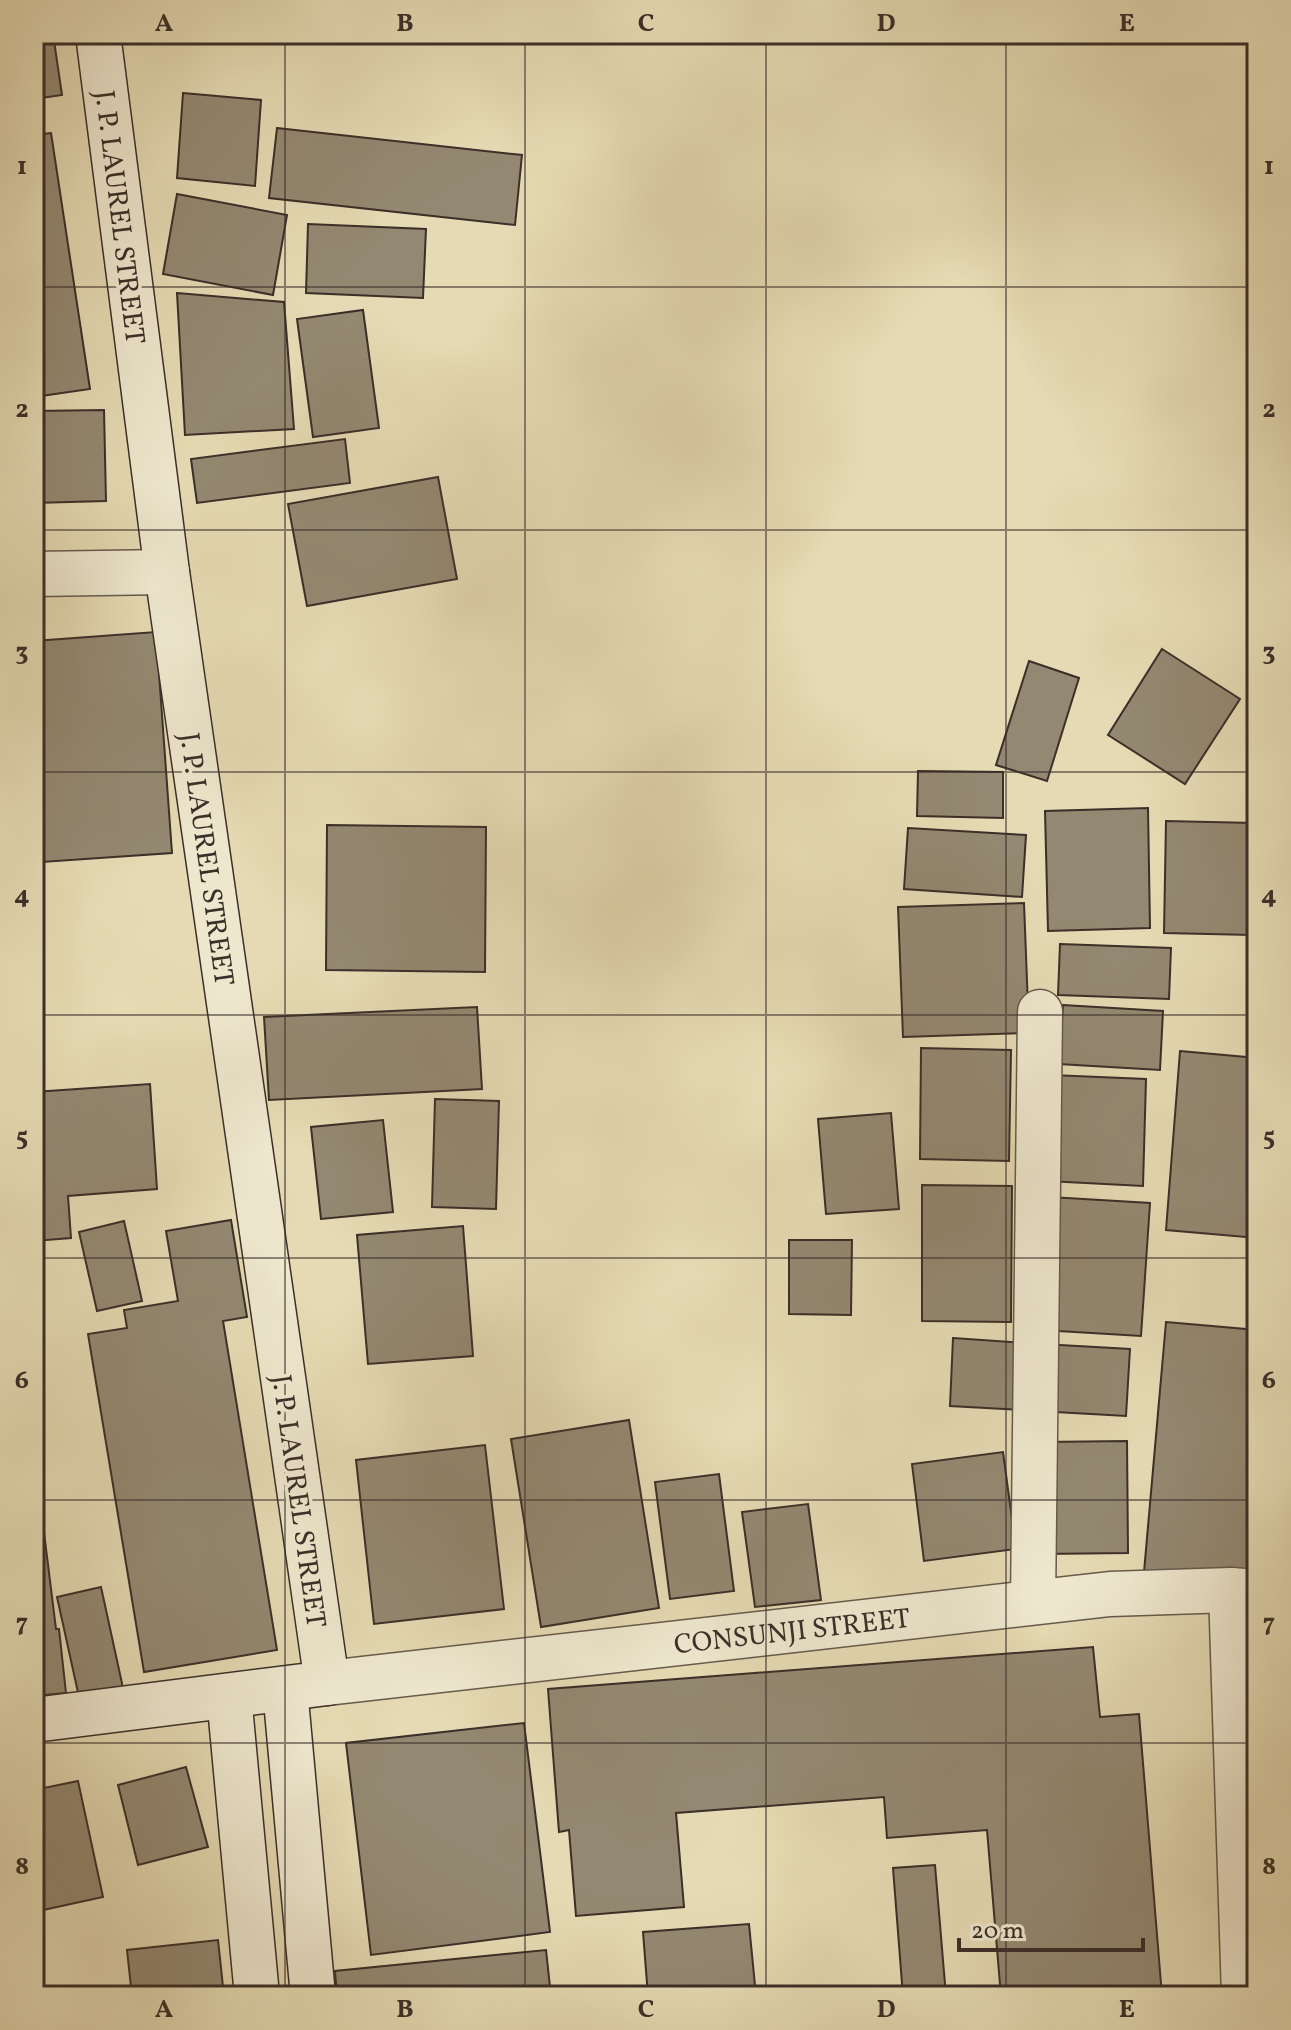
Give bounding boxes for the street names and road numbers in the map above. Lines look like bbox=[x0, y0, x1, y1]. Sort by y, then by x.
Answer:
street label: J. P. LAUREL STREET bbox=[84, 88, 153, 346]
street label: J. P. LAUREL STREET bbox=[168, 730, 243, 988]
street label: J. P. LAUREL STREET bbox=[260, 1372, 335, 1630]
street label: CONSUNJI STREET bbox=[672, 1600, 913, 1665]

